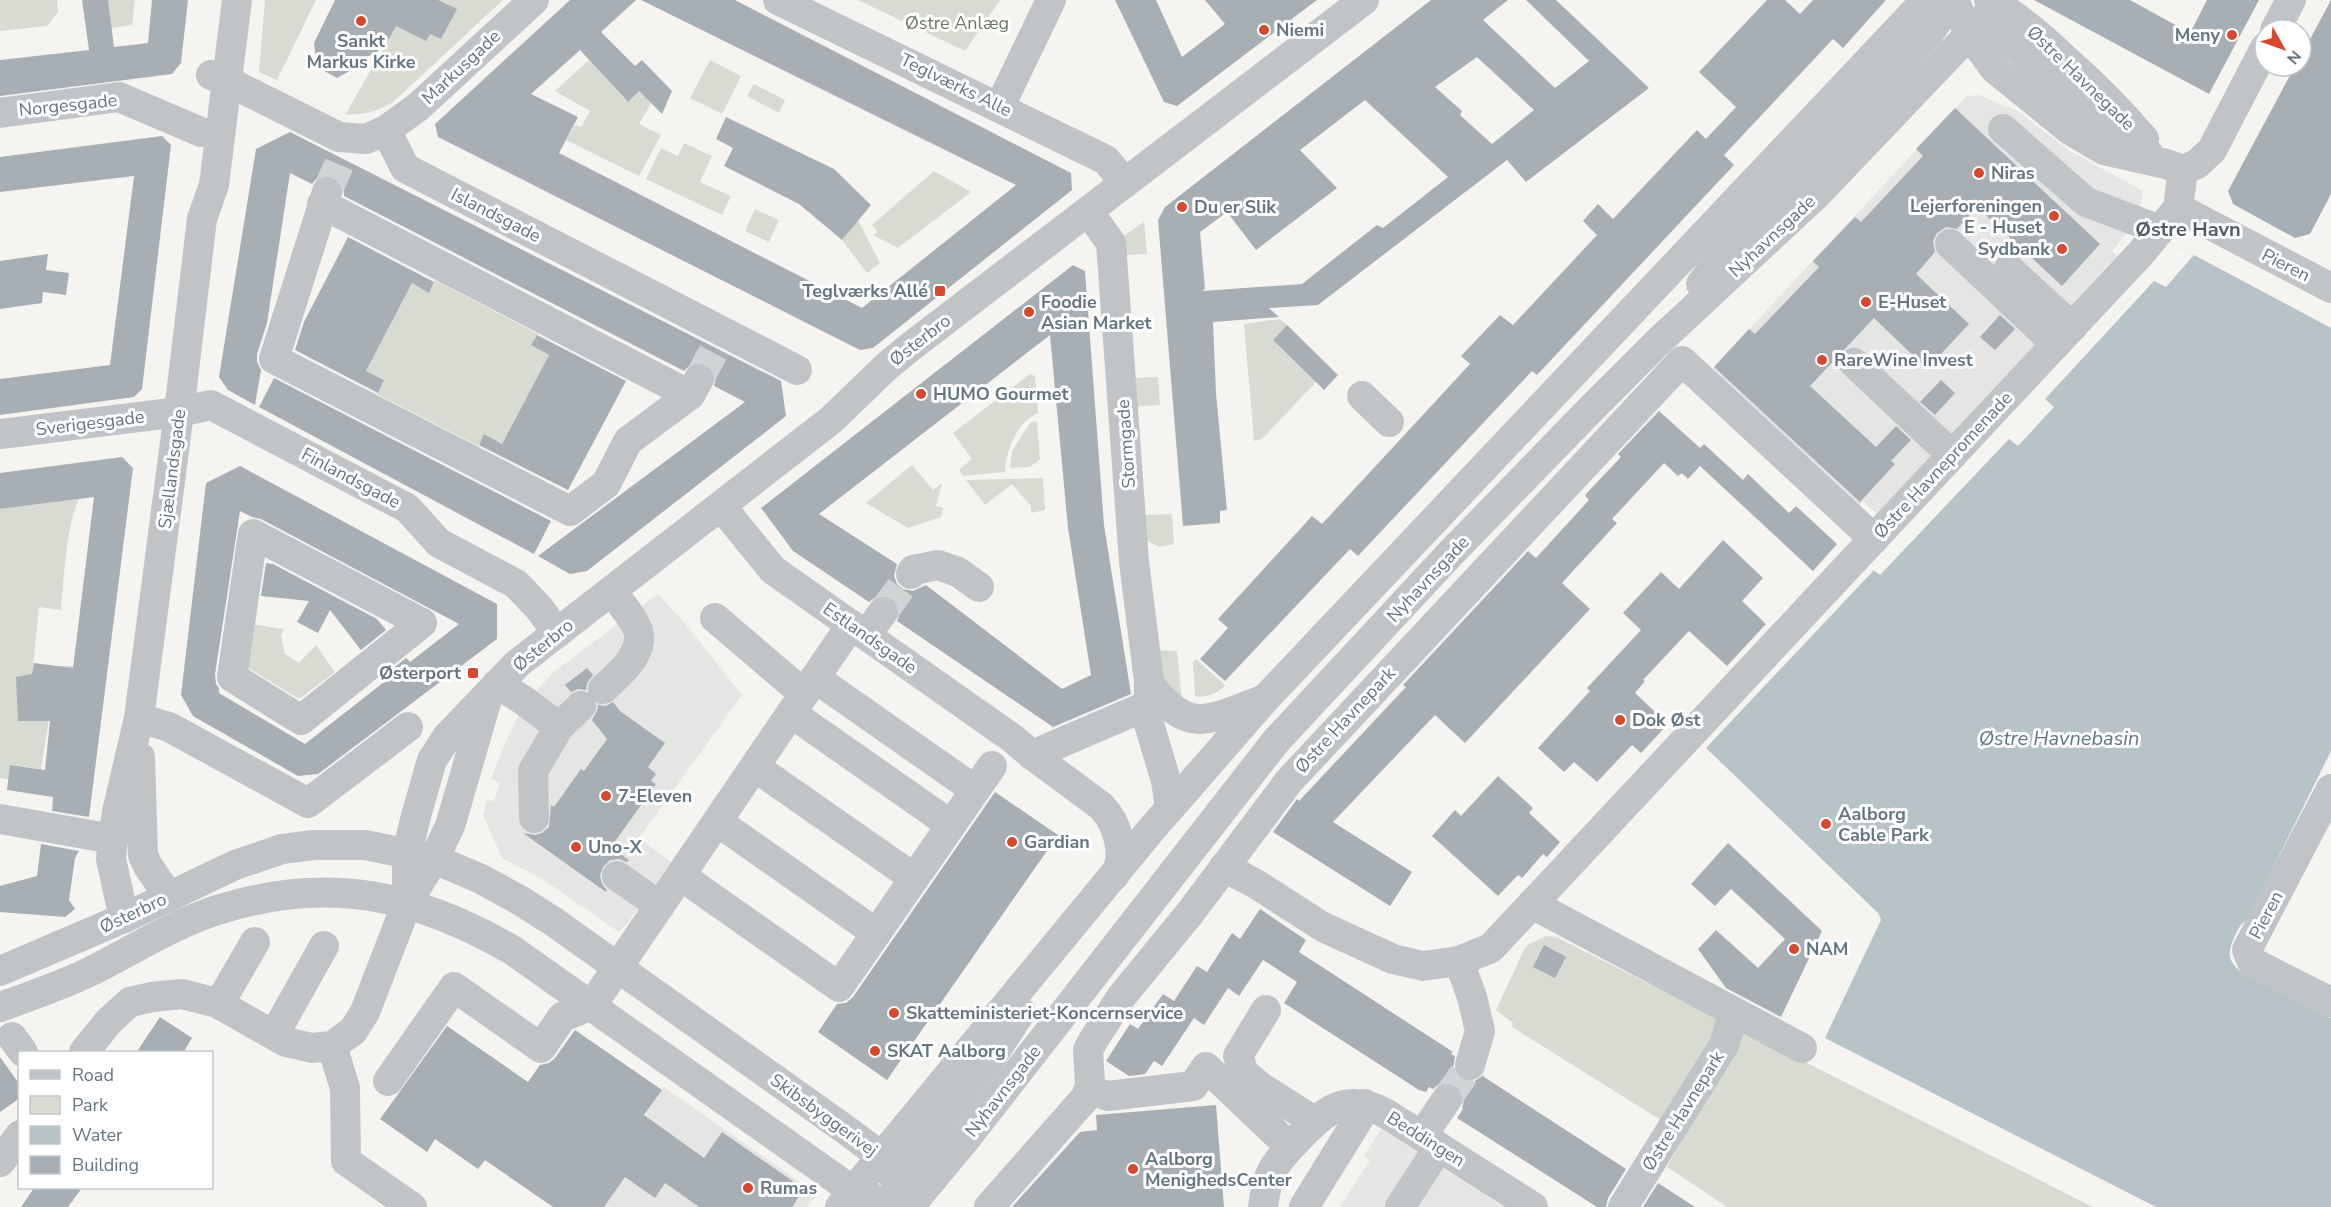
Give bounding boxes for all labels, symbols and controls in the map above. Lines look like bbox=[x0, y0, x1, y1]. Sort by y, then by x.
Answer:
park label: Østre Anlæg bbox=[905, 11, 1009, 35]
marker: Sankt Markus Kirke bbox=[354, 14, 368, 28]
place label: Niemi bbox=[1276, 18, 1324, 42]
north arrow bbox=[2253, 18, 2313, 78]
street label: Østre Havnegade bbox=[2022, 20, 2140, 136]
marker: Niemi bbox=[1257, 23, 1271, 37]
place label: Meny bbox=[2175, 23, 2221, 47]
street label: Markusgade bbox=[417, 24, 505, 110]
marker: Meny bbox=[2225, 28, 2239, 42]
place label: Sankt Markus Kirke bbox=[306, 29, 416, 74]
text: N bbox=[2281, 45, 2306, 69]
street label: Teglværks Alle bbox=[896, 48, 1016, 122]
street label: Norgesgade bbox=[18, 88, 118, 122]
place label: Niras bbox=[1991, 161, 2035, 185]
marker: Niras bbox=[1972, 166, 1986, 180]
street label: Islandsgade bbox=[447, 182, 545, 248]
street label: Nyhavnsgade bbox=[1723, 190, 1821, 282]
place label: Lejerforeningen E - Huset bbox=[1910, 194, 2042, 239]
place label: Du er Slik bbox=[1194, 195, 1276, 219]
marker: Du er Slik bbox=[1175, 200, 1189, 214]
marker: Lejerforeningen E - Huset bbox=[2047, 209, 2061, 223]
district label: Østre Havn bbox=[2135, 216, 2241, 243]
place label: Sydbank bbox=[1978, 237, 2050, 261]
marker: Sydbank bbox=[2055, 242, 2069, 256]
street label: Pieren bbox=[2258, 243, 2314, 287]
place label: Teglværks Allé bbox=[802, 279, 928, 303]
marker: Teglværks Allé bbox=[933, 284, 947, 298]
place label: Foodie Asian Market bbox=[1041, 290, 1152, 335]
place label: E-Huset bbox=[1878, 290, 1946, 314]
marker: E-Huset bbox=[1859, 295, 1873, 309]
marker: Foodie Asian Market bbox=[1022, 305, 1036, 319]
street label: Østerbro bbox=[884, 309, 956, 371]
place label: RareWine Invest bbox=[1834, 348, 1973, 372]
marker: RareWine Invest bbox=[1815, 353, 1829, 367]
place label: HUMO Gourmet bbox=[933, 382, 1068, 406]
street label: Østre Havnepromenade bbox=[1868, 386, 2018, 544]
marker: HUMO Gourmet bbox=[914, 387, 928, 401]
street label: Stormgade bbox=[1111, 399, 1141, 489]
street label: Sverigesgade bbox=[34, 404, 146, 442]
street label: Sjællandsgade bbox=[153, 408, 191, 530]
street label: Finlandsgade bbox=[297, 442, 405, 514]
street label: Nyhavnsgade bbox=[1382, 530, 1474, 628]
street label: Estlandsgade bbox=[818, 597, 922, 679]
street label: Østerbro bbox=[508, 613, 578, 677]
place label: Østerport bbox=[379, 661, 461, 685]
street label: Østre Havnepark bbox=[1290, 661, 1401, 778]
marker: Østerport bbox=[466, 666, 480, 680]
place label: Dok Øst bbox=[1632, 708, 1700, 732]
marker: Dok Øst bbox=[1613, 713, 1627, 727]
water label: Østre Havnebasin bbox=[1979, 725, 2139, 752]
place label: 7-Eleven bbox=[618, 784, 692, 808]
marker: 7-Eleven bbox=[599, 789, 613, 803]
place label: Aalborg Cable Park bbox=[1838, 802, 1929, 847]
marker: Aalborg Cable Park bbox=[1819, 817, 1833, 831]
place label: Gardian bbox=[1024, 830, 1090, 854]
place label: Uno-X bbox=[588, 835, 643, 859]
marker: Gardian bbox=[1005, 835, 1019, 849]
marker: Uno-X bbox=[569, 840, 583, 854]
street label: Østerbro bbox=[96, 887, 170, 939]
street label: Pieren bbox=[2243, 887, 2289, 943]
place label: NAM bbox=[1806, 937, 1848, 961]
marker: NAM bbox=[1787, 942, 1801, 956]
place label: Skatteministeriet-Koncernservice bbox=[906, 1001, 1183, 1025]
marker: Skatteministeriet-Koncernservice bbox=[887, 1006, 901, 1020]
place label: SKAT Aalborg bbox=[887, 1039, 1006, 1063]
street label: Nyhavnsgade bbox=[960, 1040, 1046, 1142]
marker: SKAT Aalborg bbox=[868, 1044, 882, 1058]
street label: Østre Havnepark bbox=[1637, 1046, 1730, 1175]
legend bbox=[18, 1051, 213, 1189]
text: Road bbox=[72, 1063, 114, 1087]
street label: Skibsbyggerivej bbox=[766, 1068, 882, 1162]
text: Park bbox=[72, 1093, 109, 1117]
street label: Beddingen bbox=[1383, 1106, 1469, 1172]
text: Water bbox=[72, 1123, 123, 1147]
place label: Aalborg MenighedsCenter bbox=[1145, 1147, 1292, 1192]
text: Building bbox=[72, 1153, 139, 1177]
marker: Aalborg MenighedsCenter bbox=[1126, 1162, 1140, 1176]
place label: Rumas bbox=[760, 1176, 817, 1200]
marker: Rumas bbox=[741, 1181, 755, 1195]

